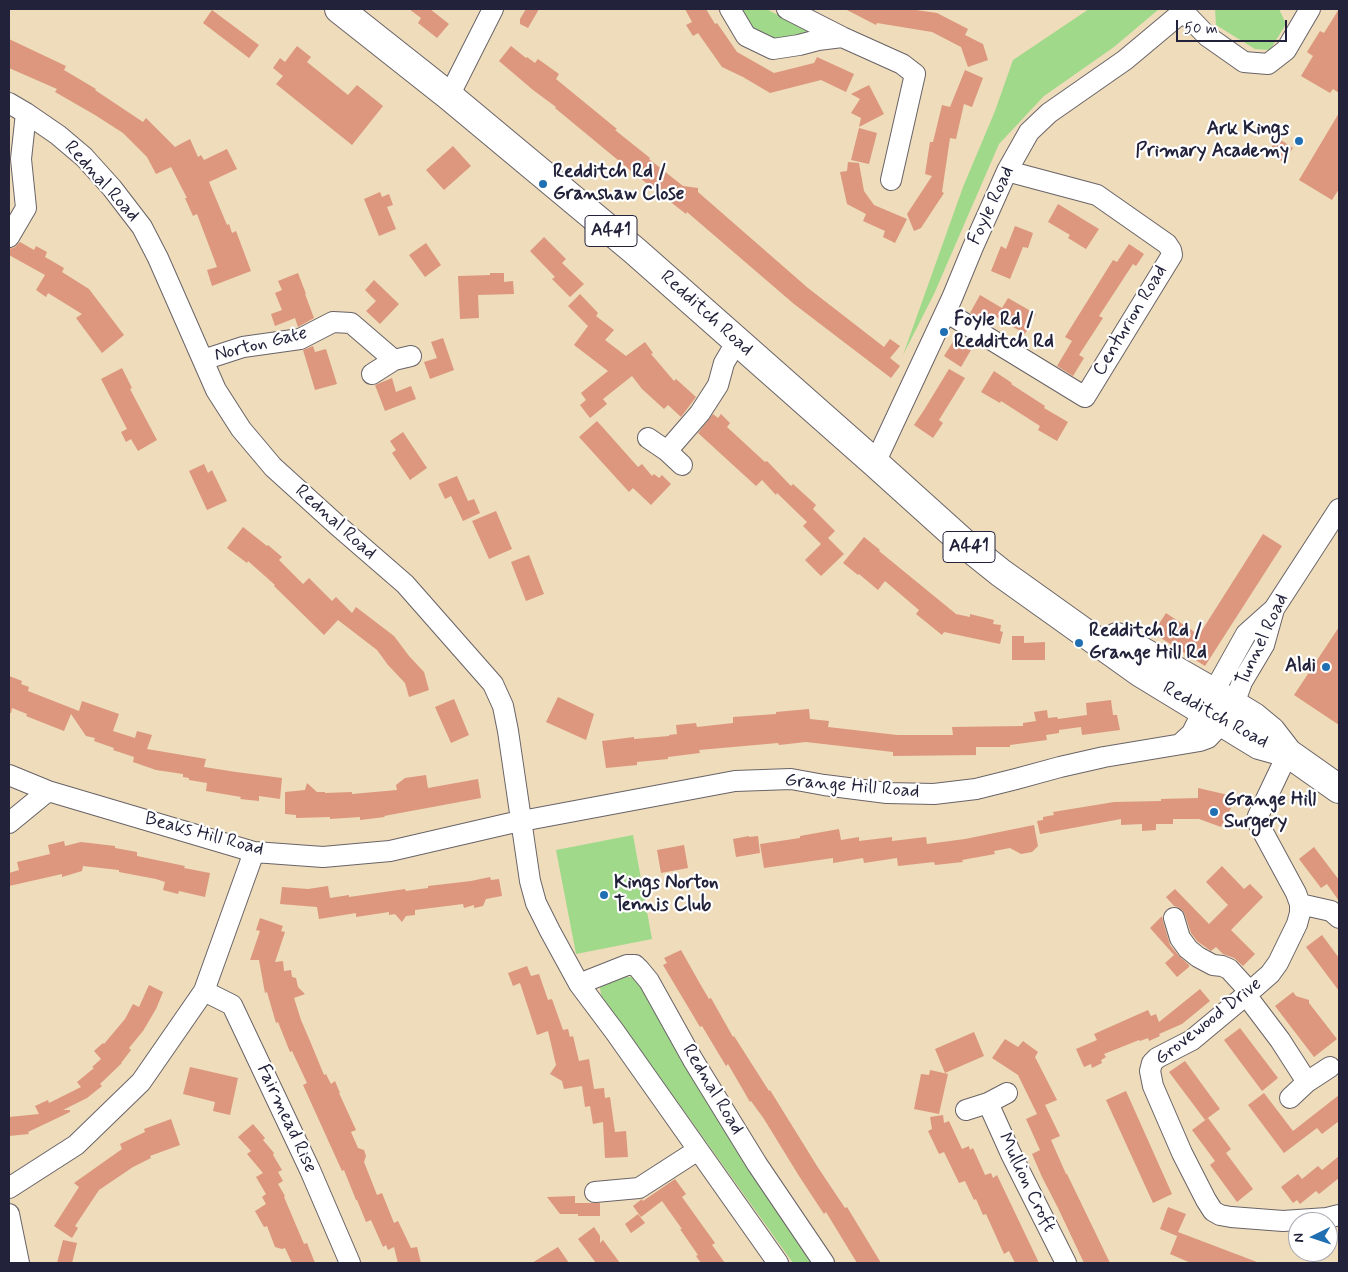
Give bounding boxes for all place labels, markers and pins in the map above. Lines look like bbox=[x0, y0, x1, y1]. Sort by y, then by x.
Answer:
place label: Ark Kings Primary Academy bbox=[1135, 119, 1289, 163]
marker: Ark Kings Primary Academy bbox=[1293, 135, 1305, 147]
place label: Redditch Rd / Granshaw Close bbox=[553, 162, 684, 206]
marker: Redditch Rd / Granshaw Close bbox=[537, 178, 549, 190]
place label: Foyle Rd / Redditch Rd bbox=[954, 310, 1054, 354]
marker: Foyle Rd / Redditch Rd bbox=[938, 326, 950, 338]
place label: Redditch Rd / Grange Hill Rd bbox=[1089, 621, 1207, 665]
marker: Redditch Rd / Grange Hill Rd bbox=[1073, 637, 1085, 649]
place label: Aldi bbox=[1285, 656, 1316, 678]
marker: Aldi bbox=[1320, 661, 1332, 673]
place label: Grange Hill Surgery bbox=[1224, 790, 1316, 834]
marker: Grange Hill Surgery bbox=[1208, 806, 1220, 818]
place label: Kings Norton Tennis Club bbox=[614, 873, 718, 917]
marker: Kings Norton Tennis Club bbox=[598, 889, 610, 901]

